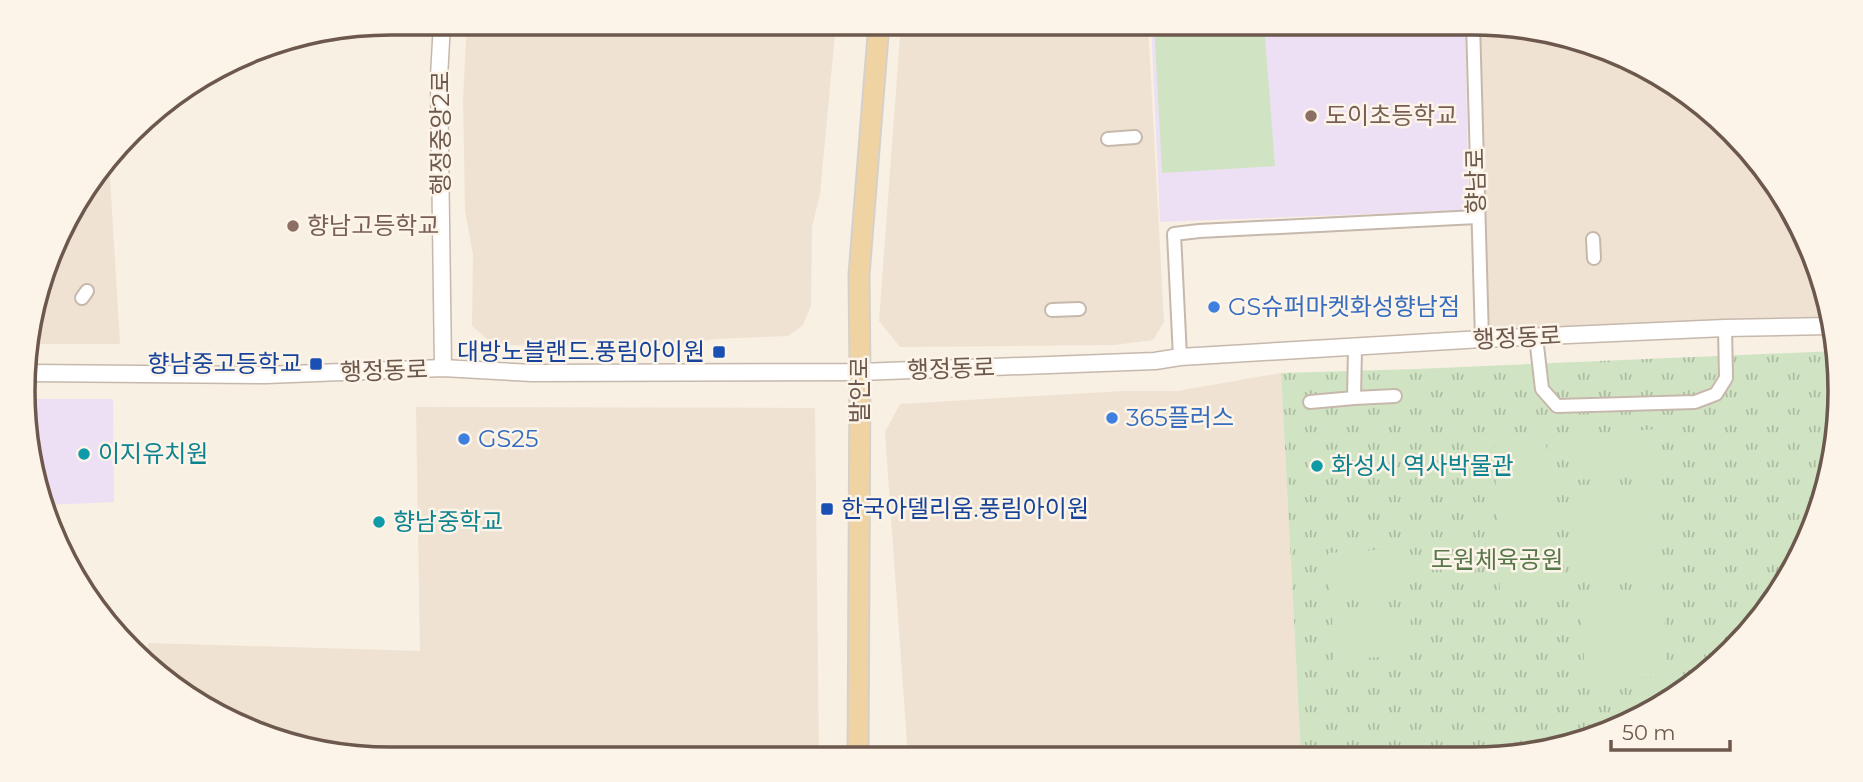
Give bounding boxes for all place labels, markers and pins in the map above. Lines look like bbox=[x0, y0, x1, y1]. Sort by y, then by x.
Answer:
place label: 도이초등학교 bbox=[1325, 101, 1457, 130]
marker: 도이초등학교 bbox=[1303, 108, 1319, 124]
place label: 향남고등학교 bbox=[307, 211, 439, 240]
marker: 향남고등학교 bbox=[285, 218, 301, 234]
place label: GS슈퍼마켓화성향남점 bbox=[1228, 292, 1460, 321]
marker: GS슈퍼마켓화성향남점 bbox=[1206, 299, 1222, 315]
place label: 대방노블랜드.풍림아이원 bbox=[457, 337, 705, 366]
marker: 대방노블랜드.풍림아이원 bbox=[711, 344, 727, 360]
place label: 향남중고등학교 bbox=[147, 349, 302, 378]
marker: 향남중고등학교 bbox=[308, 356, 324, 372]
place label: 365플러스 bbox=[1126, 403, 1234, 432]
marker: 365플러스 bbox=[1104, 410, 1120, 426]
place label: GS25 bbox=[478, 424, 539, 453]
marker: GS25 bbox=[456, 431, 472, 447]
place label: 이지유치원 bbox=[98, 439, 208, 468]
marker: 이지유치원 bbox=[76, 446, 92, 462]
place label: 화성시 역사박물관 bbox=[1331, 451, 1514, 480]
marker: 화성시 역사박물관 bbox=[1309, 458, 1325, 474]
place label: 한국아델리움.풍림아이원 bbox=[841, 494, 1089, 523]
marker: 한국아델리움.풍림아이원 bbox=[819, 501, 835, 517]
place label: 향남중학교 bbox=[393, 507, 503, 536]
marker: 향남중학교 bbox=[371, 514, 387, 530]

